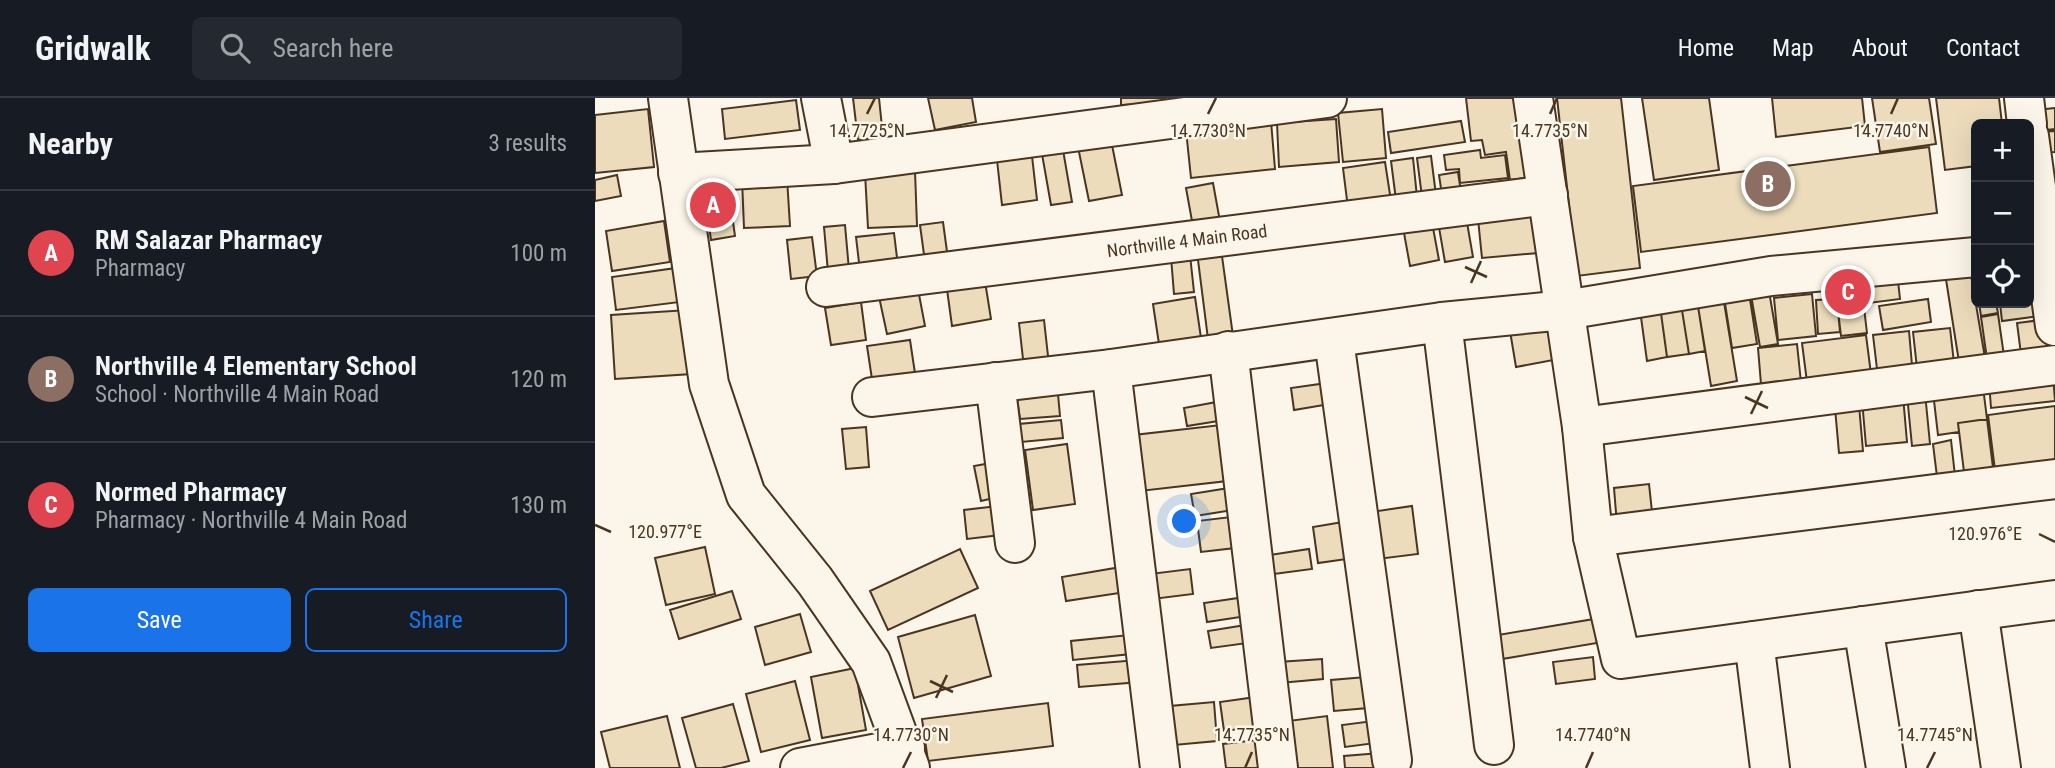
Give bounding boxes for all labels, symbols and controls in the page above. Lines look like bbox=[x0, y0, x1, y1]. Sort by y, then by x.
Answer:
search box bbox=[192, 17, 682, 80]
text: Gridwalk bbox=[35, 29, 150, 68]
icon: search bbox=[216, 29, 254, 67]
text: Search here bbox=[272, 33, 393, 63]
text: Home bbox=[1678, 34, 1734, 62]
text: Map bbox=[1772, 34, 1814, 62]
text: About bbox=[1852, 34, 1908, 62]
text: Contact bbox=[1946, 34, 2020, 62]
map controls bbox=[1971, 119, 2034, 308]
button: + bbox=[1971, 119, 2034, 182]
text: 14.7725°N bbox=[829, 120, 905, 141]
text: 14.7730°N bbox=[1170, 120, 1246, 141]
text: 14.7735°N bbox=[1512, 120, 1588, 141]
text: 14.7740°N bbox=[1853, 120, 1929, 141]
text: Nearby bbox=[28, 126, 113, 161]
text: 3 results bbox=[489, 130, 567, 157]
pin: B bbox=[1745, 158, 1791, 210]
pin: A bbox=[690, 179, 736, 231]
button: − bbox=[1971, 182, 2034, 245]
street label: Northville 4 Main Road bbox=[1106, 220, 1268, 261]
text: RM Salazar Pharmacy bbox=[95, 225, 322, 255]
text: A bbox=[44, 240, 58, 267]
text: 100 m bbox=[510, 240, 567, 267]
button: locate bbox=[1971, 245, 2034, 308]
text: Pharmacy bbox=[95, 255, 185, 282]
pin: C bbox=[1825, 266, 1871, 318]
text: Northville 4 Elementary School bbox=[95, 351, 417, 381]
text: B bbox=[45, 366, 57, 393]
text: 120 m bbox=[510, 366, 567, 393]
text: School · Northville 4 Main Road bbox=[95, 381, 379, 408]
text: Normed Pharmacy bbox=[95, 477, 287, 507]
text: C bbox=[44, 492, 58, 519]
text: 130 m bbox=[510, 492, 567, 519]
your location bbox=[1167, 504, 1201, 538]
text: Pharmacy · Northville 4 Main Road bbox=[95, 507, 408, 534]
text: 120.977°E bbox=[628, 521, 702, 542]
text: 120.976°E bbox=[1948, 523, 2022, 544]
button: Save bbox=[28, 588, 291, 652]
button: Share bbox=[305, 588, 567, 652]
text: 14.7730°N bbox=[873, 724, 949, 745]
text: 14.7735°N bbox=[1214, 724, 1290, 745]
text: 14.7740°N bbox=[1555, 724, 1631, 745]
text: 14.7745°N bbox=[1897, 724, 1973, 745]

